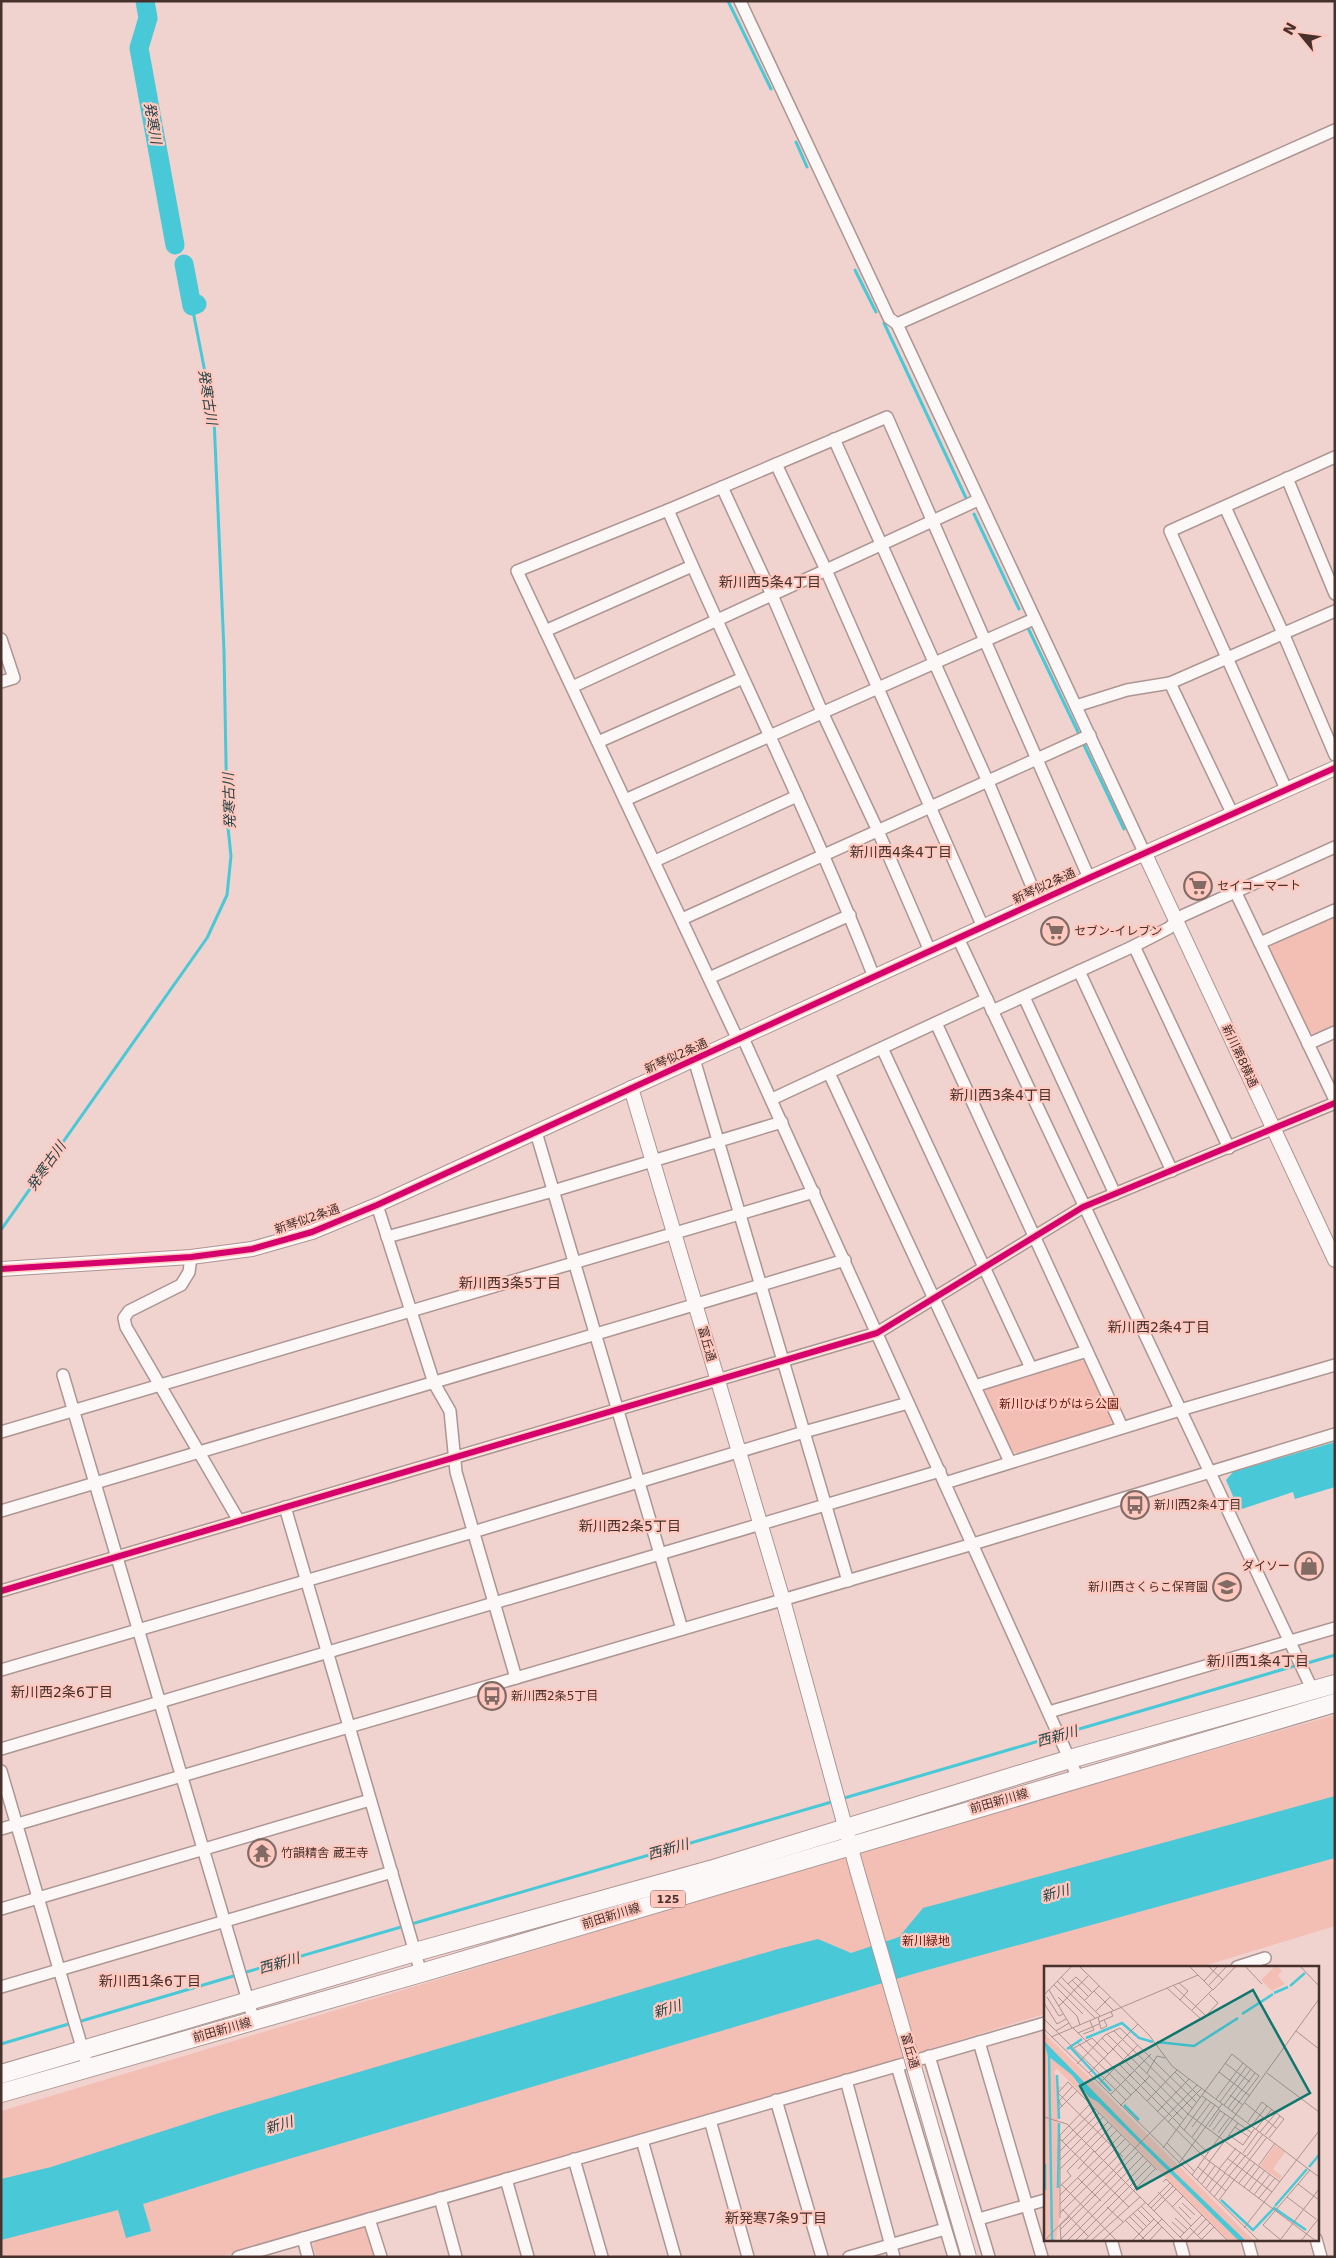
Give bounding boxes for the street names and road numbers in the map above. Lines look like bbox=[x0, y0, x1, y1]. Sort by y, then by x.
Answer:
street label: 新琴似2条通 bbox=[1010, 865, 1078, 907]
street label: 新川第8横通 bbox=[1219, 1022, 1261, 1090]
street label: 新琴似2条通 bbox=[642, 1036, 710, 1076]
street label: 新琴似2条通 bbox=[273, 1201, 341, 1237]
street label: 富丘通 bbox=[695, 1325, 719, 1363]
street label: 前田新川線 bbox=[968, 1786, 1030, 1816]
road number: 125 bbox=[650, 1890, 686, 1908]
street label: 前田新川線 bbox=[580, 1901, 642, 1931]
street label: 前田新川線 bbox=[191, 2015, 253, 2045]
street label: 富丘通 bbox=[898, 2032, 922, 2070]

